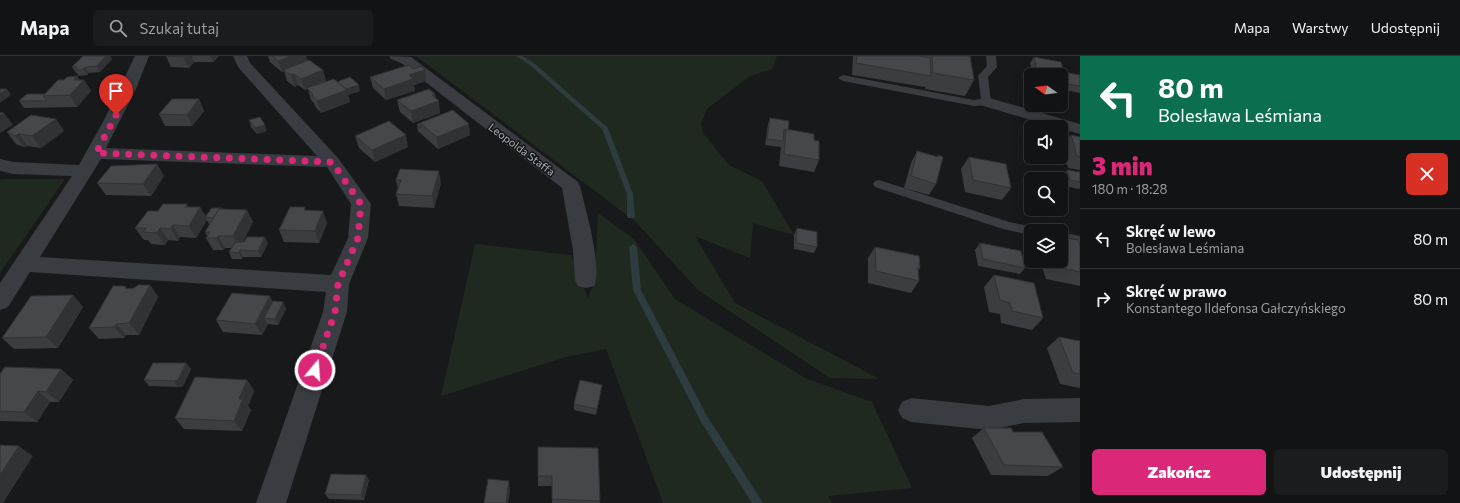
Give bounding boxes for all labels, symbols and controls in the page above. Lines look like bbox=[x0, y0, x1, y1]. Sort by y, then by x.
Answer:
search box bbox=[93, 10, 373, 46]
text: Mapa bbox=[20, 16, 69, 39]
icon: search bbox=[107, 17, 129, 39]
text: Szukaj tutaj bbox=[139, 19, 219, 37]
text: Mapa bbox=[1234, 19, 1270, 36]
text: Warstwy bbox=[1292, 19, 1349, 36]
text: Udostępnij bbox=[1371, 19, 1440, 36]
north arrow bbox=[1024, 68, 1068, 112]
map controls bbox=[1024, 68, 1068, 268]
text: 80 m bbox=[1158, 70, 1224, 104]
icon: left bbox=[1092, 72, 1144, 124]
pin bbox=[99, 74, 133, 115]
icon: arrive bbox=[105, 80, 127, 102]
text: Bolesława Leśmiana bbox=[1158, 104, 1322, 126]
street label: Leopolda Staffa bbox=[486, 120, 558, 178]
button: sound bbox=[1024, 120, 1068, 164]
text: 3 min bbox=[1092, 151, 1153, 180]
button: close bbox=[1406, 153, 1448, 195]
button: search bbox=[1024, 172, 1068, 216]
text: 180 m · 18:28 bbox=[1092, 181, 1167, 197]
text: Skręć w lewo bbox=[1126, 222, 1216, 240]
button: layers bbox=[1024, 224, 1068, 268]
icon: left bbox=[1092, 228, 1114, 250]
text: 80 m bbox=[1413, 230, 1448, 248]
text: Bolesława Leśmiana bbox=[1126, 240, 1244, 256]
text: Skręć w prawo bbox=[1126, 282, 1227, 300]
icon: right bbox=[1092, 288, 1114, 310]
text: 80 m bbox=[1413, 290, 1448, 308]
text: Konstantego Ildefonsa Gałczyńskiego bbox=[1126, 300, 1346, 316]
position arrow bbox=[294, 349, 336, 391]
button: Zakończ bbox=[1092, 449, 1266, 495]
button: Udostępnij bbox=[1274, 449, 1448, 495]

